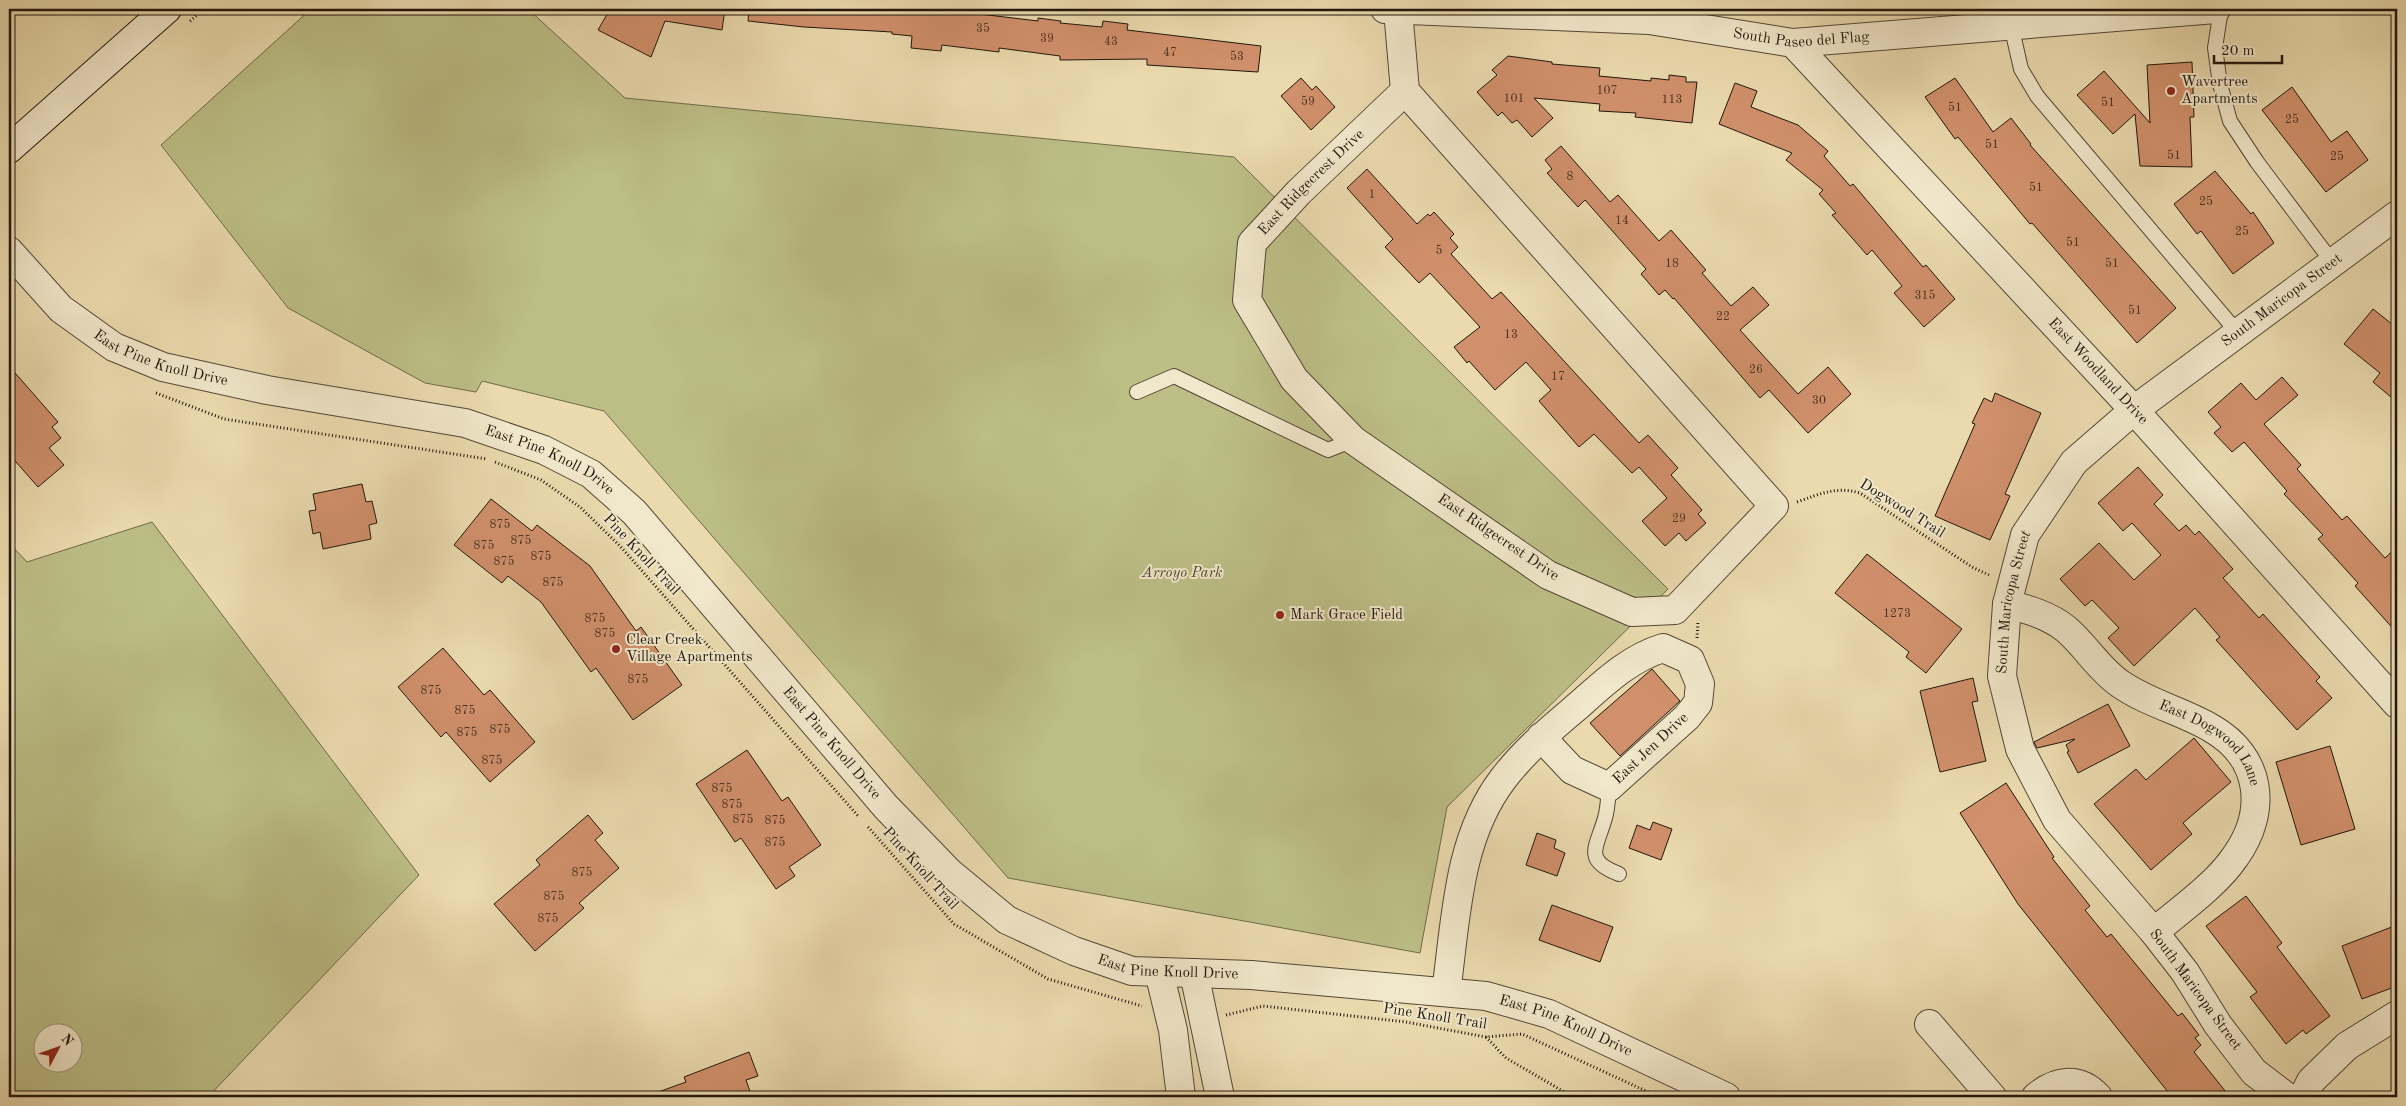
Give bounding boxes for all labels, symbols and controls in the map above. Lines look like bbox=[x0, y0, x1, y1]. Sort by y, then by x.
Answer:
house number: 35 bbox=[976, 22, 990, 35]
street label: South Paseo del Flag bbox=[1732, 26, 1870, 51]
scale bar bbox=[2214, 32, 2281, 64]
house number: 39 bbox=[1040, 33, 1054, 45]
house number: 43 bbox=[1104, 36, 1118, 48]
text: 20 m bbox=[2221, 44, 2255, 59]
house number: 47 bbox=[1163, 47, 1177, 59]
house number: 53 bbox=[1230, 50, 1244, 63]
place label: Wavertree Apartments bbox=[2181, 75, 2258, 107]
house number: 107 bbox=[1597, 85, 1617, 97]
marker: Wavertree Apartments bbox=[2165, 85, 2177, 97]
house number: 101 bbox=[1504, 93, 1524, 105]
house number: 113 bbox=[1662, 94, 1682, 106]
house number: 59 bbox=[1301, 95, 1315, 108]
house number: 51 bbox=[2101, 96, 2115, 109]
house number: 51 bbox=[1948, 101, 1962, 114]
house number: 25 bbox=[2285, 113, 2299, 126]
street label: East Ridgecrest Drive bbox=[1255, 127, 1367, 238]
house number: 51 bbox=[1985, 138, 1999, 151]
house number: 51 bbox=[2167, 149, 2181, 162]
house number: 25 bbox=[2330, 150, 2344, 163]
house number: 8 bbox=[1567, 171, 1574, 183]
house number: 51 bbox=[2029, 181, 2043, 194]
house number: 1 bbox=[1369, 189, 1375, 201]
house number: 25 bbox=[2199, 195, 2213, 208]
house number: 14 bbox=[1615, 215, 1629, 227]
house number: 25 bbox=[2235, 225, 2249, 238]
house number: 51 bbox=[2066, 236, 2080, 249]
house number: 5 bbox=[1436, 244, 1443, 257]
street label: South Maricopa Street bbox=[2219, 251, 2345, 350]
house number: 51 bbox=[2105, 257, 2119, 270]
house number: 18 bbox=[1665, 258, 1679, 270]
house number: 315 bbox=[1915, 289, 1935, 302]
house number: 51 bbox=[2128, 304, 2142, 317]
house number: 22 bbox=[1716, 311, 1730, 323]
street label: East Woodland Drive bbox=[2045, 315, 2151, 427]
street label: East Pine Knoll Drive bbox=[91, 327, 229, 389]
house number: 13 bbox=[1504, 329, 1518, 341]
house number: 26 bbox=[1749, 364, 1763, 376]
house number: 17 bbox=[1551, 371, 1565, 383]
house number: 30 bbox=[1812, 395, 1826, 407]
street label: East Pine Knoll Drive bbox=[483, 423, 617, 498]
street label: Dogwood Trail bbox=[1857, 477, 1947, 541]
street label: East Ridgecrest Drive bbox=[1435, 492, 1562, 584]
street label: Pine Knoll Trail bbox=[600, 511, 682, 599]
house number: 29 bbox=[1672, 513, 1686, 525]
house number: 875 bbox=[490, 518, 510, 531]
street label: South Maricopa Street bbox=[1995, 527, 2034, 675]
house number: 875 bbox=[511, 534, 531, 547]
house number: 875 bbox=[474, 539, 494, 552]
house number: 875 bbox=[531, 550, 551, 563]
house number: 875 bbox=[494, 555, 514, 568]
park label: Arroyo Park bbox=[1141, 566, 1222, 581]
house number: 875 bbox=[543, 576, 563, 589]
place label: Mark Grace Field bbox=[1290, 608, 1403, 623]
house number: 1273 bbox=[1883, 608, 1911, 620]
marker: Mark Grace Field bbox=[1274, 609, 1286, 621]
house number: 875 bbox=[585, 612, 605, 625]
house number: 875 bbox=[595, 627, 615, 640]
place label: Clear Creek Village Apartments bbox=[626, 633, 752, 665]
marker: Clear Creek Village Apartments bbox=[610, 643, 622, 655]
house number: 875 bbox=[628, 673, 648, 686]
house number: 875 bbox=[421, 684, 441, 697]
street label: East Pine Knoll Drive bbox=[780, 684, 884, 802]
street label: East Dogwood Lane bbox=[2157, 698, 2262, 787]
house number: 875 bbox=[455, 704, 475, 717]
street label: East Jen Drive bbox=[1610, 710, 1692, 788]
house number: 875 bbox=[490, 723, 510, 736]
house number: 875 bbox=[457, 726, 477, 739]
house number: 875 bbox=[482, 754, 502, 767]
house number: 875 bbox=[712, 782, 732, 795]
house number: 875 bbox=[722, 798, 742, 811]
house number: 875 bbox=[733, 813, 753, 826]
house number: 875 bbox=[765, 814, 785, 827]
street label: Pine Knoll Trail bbox=[879, 825, 961, 913]
house number: 875 bbox=[765, 836, 785, 849]
house number: 875 bbox=[572, 866, 592, 879]
house number: 875 bbox=[544, 890, 564, 903]
house number: 875 bbox=[538, 912, 558, 925]
street label: South Maricopa Street bbox=[2146, 927, 2244, 1053]
street label: East Pine Knoll Drive bbox=[1095, 952, 1239, 982]
street label: East Pine Knoll Drive bbox=[1497, 993, 1635, 1059]
street label: Pine Knoll Trail bbox=[1382, 1001, 1488, 1033]
north arrow bbox=[32, 1024, 82, 1074]
text: N bbox=[58, 1031, 76, 1049]

